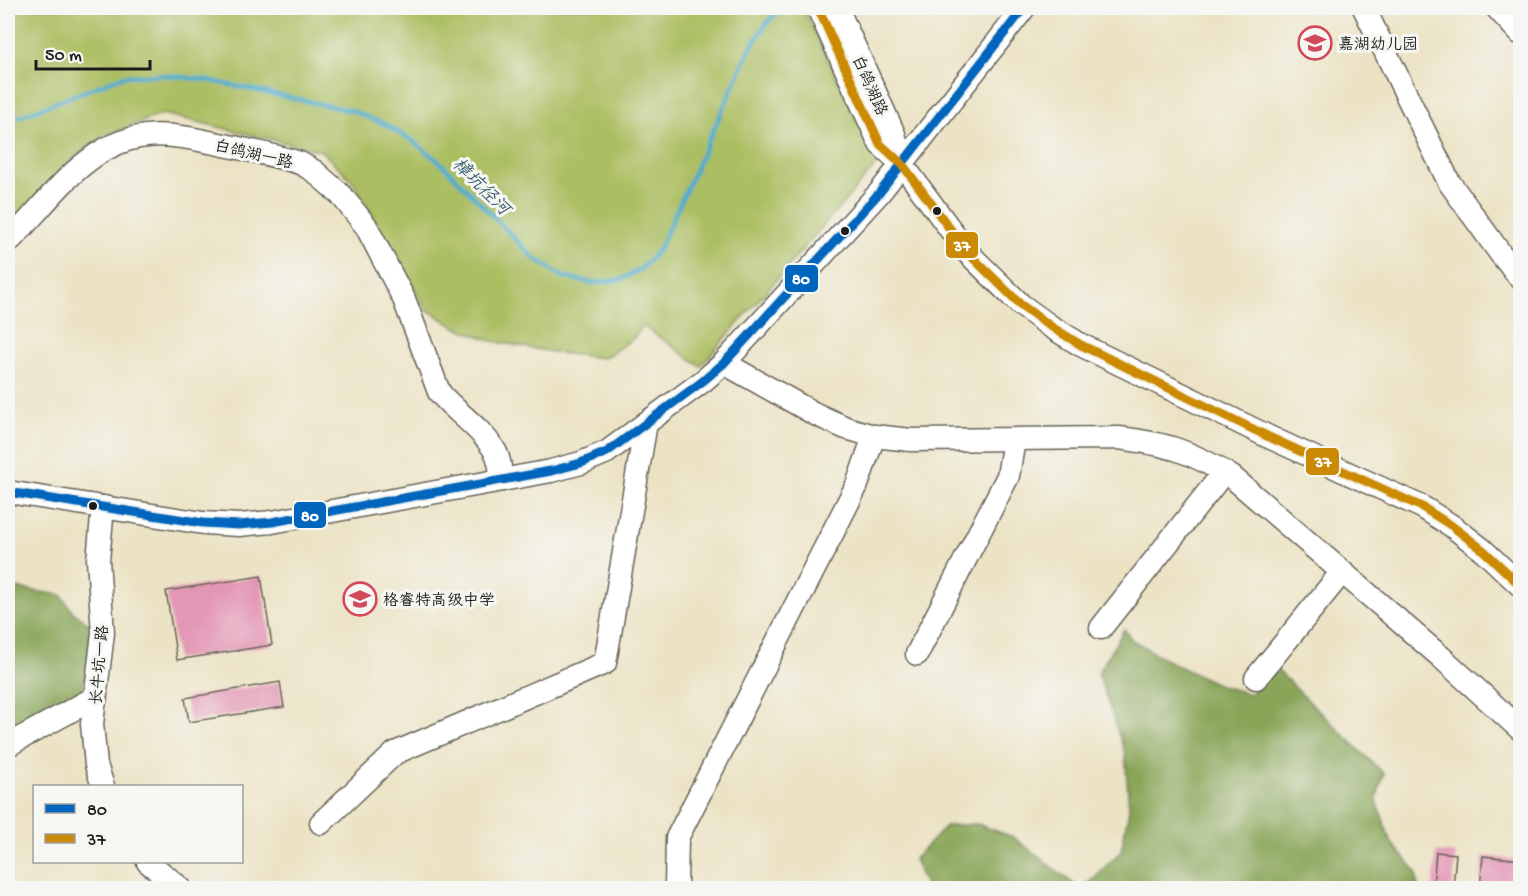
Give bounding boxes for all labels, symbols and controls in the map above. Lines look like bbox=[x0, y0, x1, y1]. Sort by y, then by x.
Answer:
school or university icon: 嘉湖幼儿园 bbox=[1297, 25, 1333, 61]
scale bar bbox=[36, 33, 150, 71]
place label: 嘉湖幼儿园 bbox=[1338, 35, 1418, 56]
text: 50 m bbox=[45, 46, 82, 67]
street label: 白鸽湖路 bbox=[846, 53, 891, 120]
street label: 白鸽湖一路 bbox=[212, 136, 295, 175]
water label: 樟坑径河 bbox=[447, 154, 516, 223]
unlabelled marker bbox=[931, 205, 943, 217]
unlabelled marker bbox=[839, 225, 851, 237]
line badge: 37 bbox=[945, 231, 979, 259]
text: 37 bbox=[953, 239, 971, 258]
line badge: 80 bbox=[784, 264, 819, 293]
text: 80 bbox=[792, 272, 810, 291]
line badge: 37 bbox=[1305, 447, 1340, 476]
text: 37 bbox=[1314, 455, 1332, 474]
unlabelled marker bbox=[87, 500, 99, 512]
line badge: 80 bbox=[293, 501, 327, 529]
text: 80 bbox=[301, 509, 319, 528]
school or university icon: 格睿特高级中学 bbox=[342, 581, 378, 617]
place label: 格睿特高级中学 bbox=[383, 591, 495, 612]
street label: 长牛坑一路 bbox=[87, 624, 114, 706]
legend bbox=[33, 785, 243, 863]
text: 80 bbox=[87, 801, 107, 822]
text: 37 bbox=[86, 831, 106, 852]

